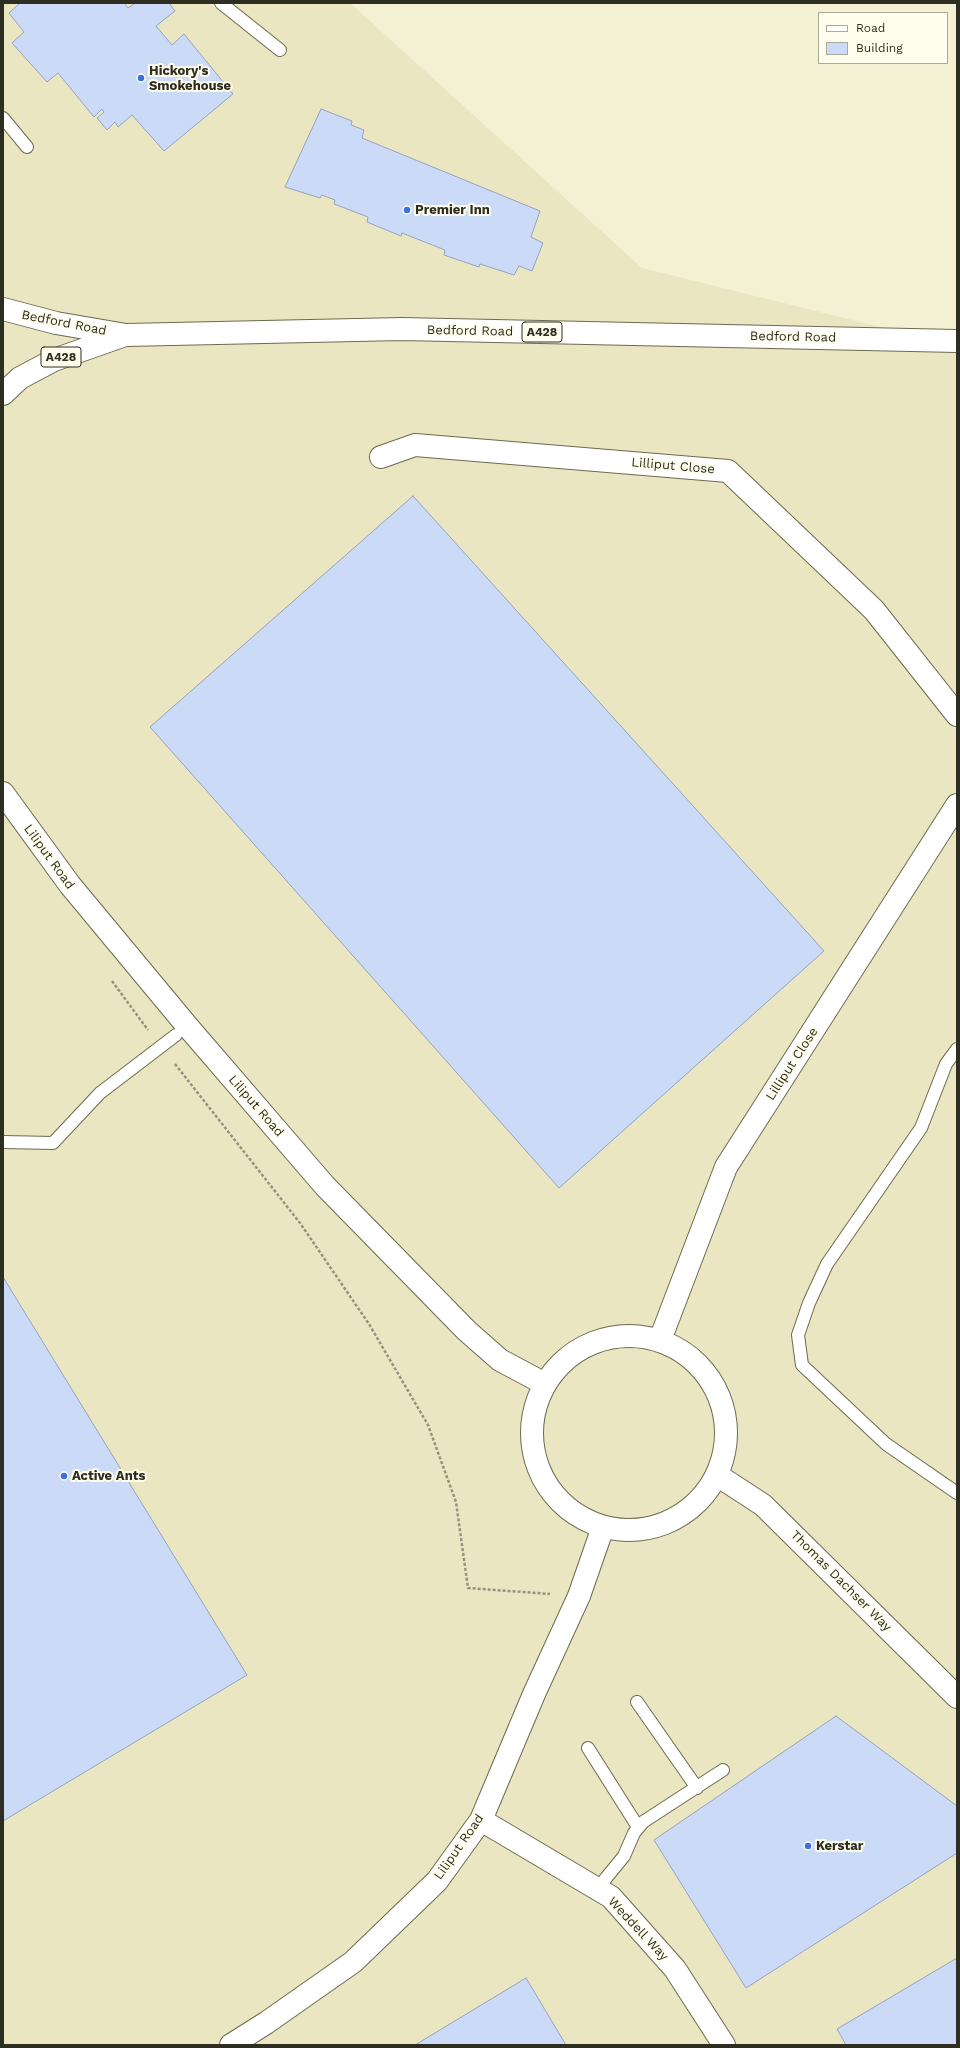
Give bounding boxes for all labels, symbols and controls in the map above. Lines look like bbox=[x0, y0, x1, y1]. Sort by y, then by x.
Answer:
legend bbox=[818, 12, 948, 64]
text: Road bbox=[856, 21, 885, 35]
text: Building bbox=[856, 41, 903, 55]
place label: Hickory's Smokehouse bbox=[149, 63, 231, 94]
marker: Hickory's Smokehouse bbox=[136, 73, 146, 83]
place label: Premier Inn bbox=[415, 202, 490, 218]
marker: Premier Inn bbox=[402, 205, 412, 215]
street label: Bedford Road bbox=[20, 307, 108, 339]
street label: Bedford Road bbox=[427, 322, 513, 340]
road number: A428 bbox=[522, 322, 562, 342]
street label: Bedford Road bbox=[750, 328, 836, 346]
road number: A428 bbox=[41, 347, 81, 367]
street label: Lilliput Close bbox=[631, 455, 715, 477]
street label: Liliput Road bbox=[20, 821, 78, 893]
street label: Lilliput Close bbox=[763, 1025, 821, 1103]
street label: Liliput Road bbox=[225, 1072, 287, 1140]
place label: Active Ants bbox=[72, 1468, 145, 1484]
marker: Active Ants bbox=[59, 1471, 69, 1481]
street label: Thomas Dachser Way bbox=[787, 1527, 895, 1635]
street label: Liliput Road bbox=[431, 1811, 487, 1883]
place label: Kerstar bbox=[816, 1838, 863, 1854]
marker: Kerstar bbox=[803, 1841, 813, 1851]
street label: Weddell Way bbox=[605, 1894, 671, 1964]

